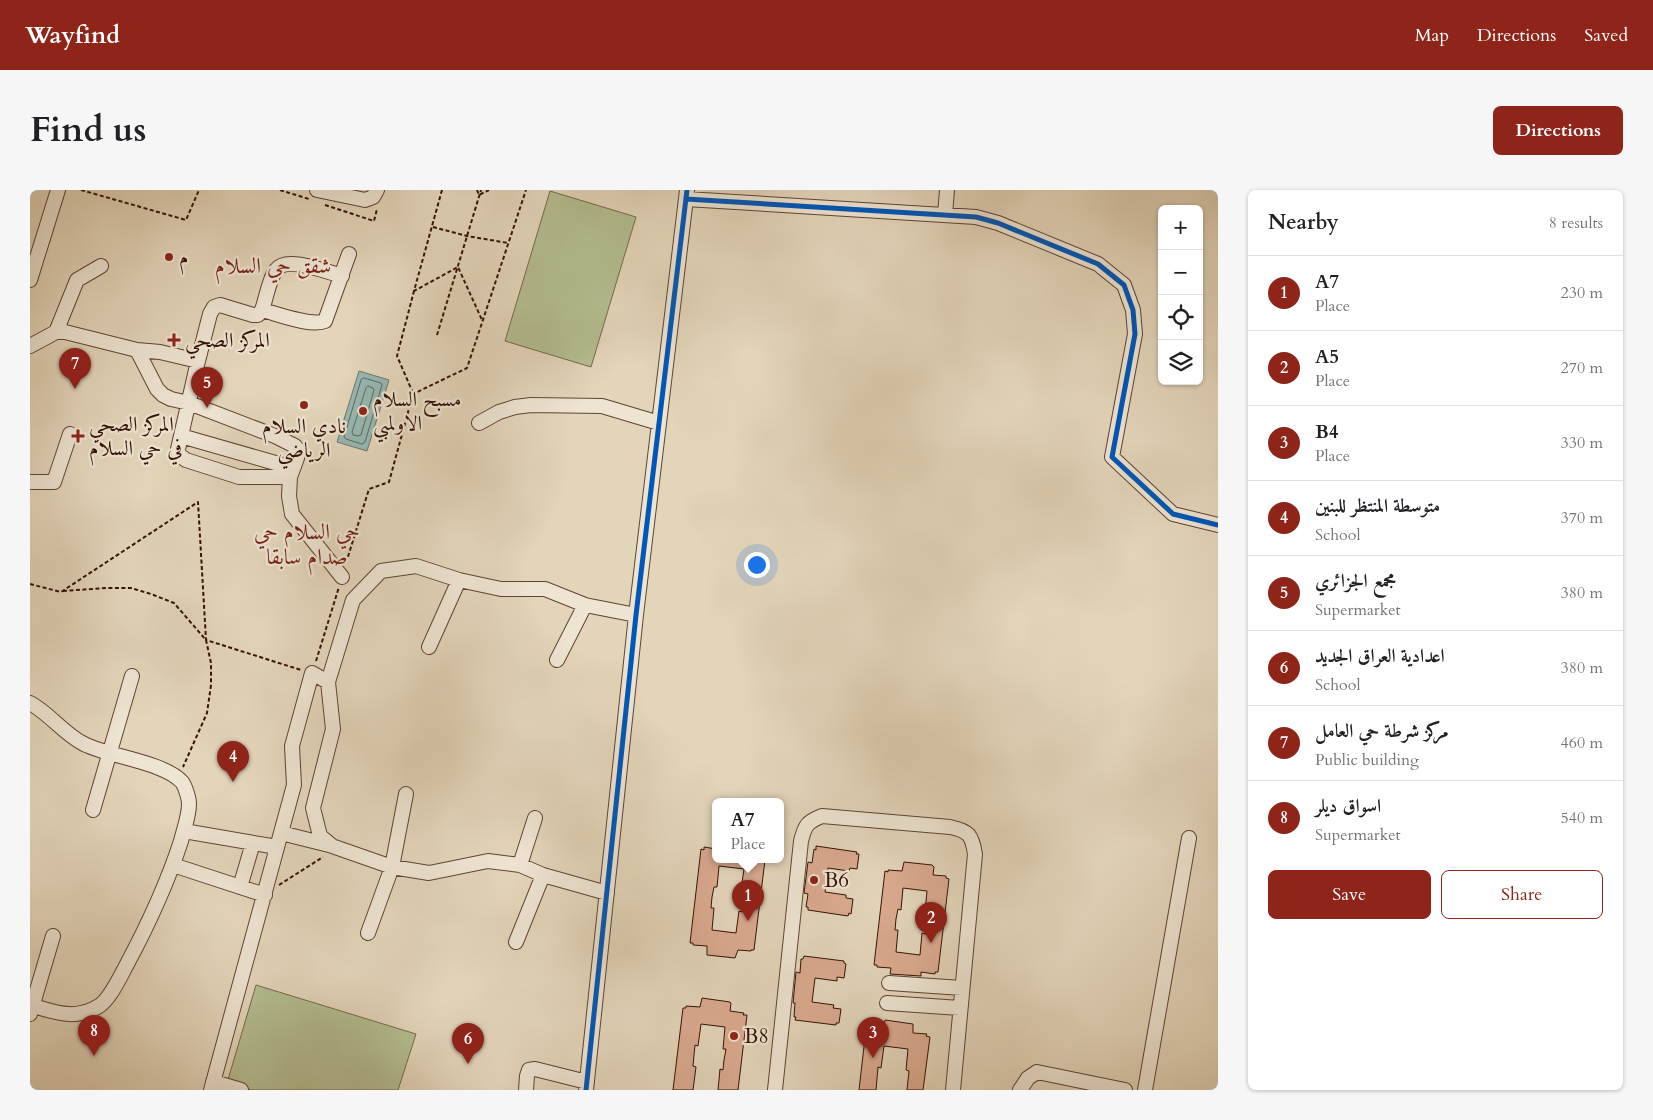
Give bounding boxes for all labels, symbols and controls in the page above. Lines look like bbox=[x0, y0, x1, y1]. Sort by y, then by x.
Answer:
text: Wayfind bbox=[25, 19, 120, 52]
text: Map bbox=[1415, 23, 1449, 48]
text: Directions bbox=[1477, 23, 1556, 48]
text: Saved bbox=[1584, 23, 1628, 48]
text: Find us bbox=[30, 106, 146, 154]
button: Directions bbox=[1493, 106, 1623, 155]
map controls bbox=[1158, 205, 1203, 385]
button: + bbox=[1158, 205, 1203, 250]
text: Nearby bbox=[1268, 208, 1339, 237]
text: 8 results bbox=[1549, 212, 1603, 234]
place label: م bbox=[179, 243, 189, 275]
button: − bbox=[1158, 250, 1203, 295]
marker: م bbox=[163, 251, 175, 263]
district label: شقق حي السلام bbox=[215, 251, 331, 285]
text: A7 bbox=[1315, 269, 1339, 295]
text: 1 bbox=[1280, 282, 1288, 304]
text: 230 m bbox=[1561, 282, 1603, 304]
button: locate bbox=[1158, 295, 1203, 340]
text: Place bbox=[1315, 295, 1350, 317]
place label: المركز الصحي bbox=[185, 326, 270, 360]
marker: المركز الصحي bbox=[167, 333, 181, 347]
button: layers bbox=[1158, 340, 1203, 385]
text: A5 bbox=[1315, 344, 1339, 370]
pin: 7 bbox=[59, 348, 91, 389]
text: 2 bbox=[1280, 357, 1288, 379]
text: 270 m bbox=[1561, 357, 1603, 379]
pin: 5 bbox=[191, 367, 223, 408]
text: Place bbox=[1315, 370, 1350, 392]
place label: مسبح السلام الاولمبي bbox=[373, 385, 461, 443]
marker: نادي السلام الرياضي bbox=[298, 399, 310, 411]
marker: مسبح السلام الاولمبي bbox=[357, 405, 369, 417]
place label: المركز الصحي في حي السلام bbox=[89, 410, 182, 466]
place label: نادي السلام الرياضي bbox=[262, 412, 346, 470]
text: B4 bbox=[1315, 419, 1338, 445]
marker: المركز الصحي في حي السلام bbox=[71, 429, 85, 443]
text: 3 bbox=[1280, 432, 1288, 454]
text: 330 m bbox=[1561, 432, 1603, 454]
text: Place bbox=[1315, 445, 1350, 467]
text: متوسطة المنتظر للبنين bbox=[1315, 493, 1440, 519]
text: 4 bbox=[1280, 507, 1288, 529]
text: 370 m bbox=[1561, 507, 1603, 529]
district label: حي السلام حي صدام سابقا bbox=[254, 517, 360, 576]
text: School bbox=[1315, 524, 1360, 546]
your location bbox=[744, 552, 770, 578]
text: مجمع الجزائري bbox=[1315, 568, 1396, 594]
text: 5 bbox=[1280, 582, 1288, 604]
text: 380 m bbox=[1561, 582, 1603, 604]
text: Supermarket bbox=[1315, 599, 1401, 621]
text: اعدادية العراق الجديد bbox=[1315, 643, 1445, 669]
text: 6 bbox=[1280, 657, 1288, 679]
text: 380 m bbox=[1561, 657, 1603, 679]
text: School bbox=[1315, 674, 1360, 696]
text: مركز شرطة حي العامل bbox=[1315, 718, 1449, 744]
text: 7 bbox=[1280, 732, 1288, 754]
text: 460 m bbox=[1561, 732, 1603, 754]
pin: 4 bbox=[217, 741, 249, 782]
text: Public building bbox=[1315, 749, 1419, 771]
text: اسواق ديلر bbox=[1315, 793, 1381, 819]
popup bbox=[712, 798, 784, 863]
text: A7 bbox=[730, 807, 755, 833]
text: 8 bbox=[1280, 807, 1288, 829]
text: 540 m bbox=[1561, 807, 1603, 829]
text: Supermarket bbox=[1315, 824, 1401, 846]
text: Place bbox=[730, 833, 766, 855]
place label: B6 bbox=[824, 866, 849, 895]
button: Save bbox=[1268, 870, 1431, 919]
button: Share bbox=[1441, 870, 1603, 919]
marker: B6 bbox=[808, 874, 820, 886]
pin: 1 bbox=[732, 880, 764, 921]
pin: 2 bbox=[915, 902, 947, 943]
pin: 8 bbox=[78, 1015, 110, 1056]
pin: 3 bbox=[857, 1017, 889, 1058]
place label: B8 bbox=[744, 1022, 769, 1051]
pin: 6 bbox=[452, 1023, 484, 1064]
marker: B8 bbox=[728, 1030, 740, 1042]

